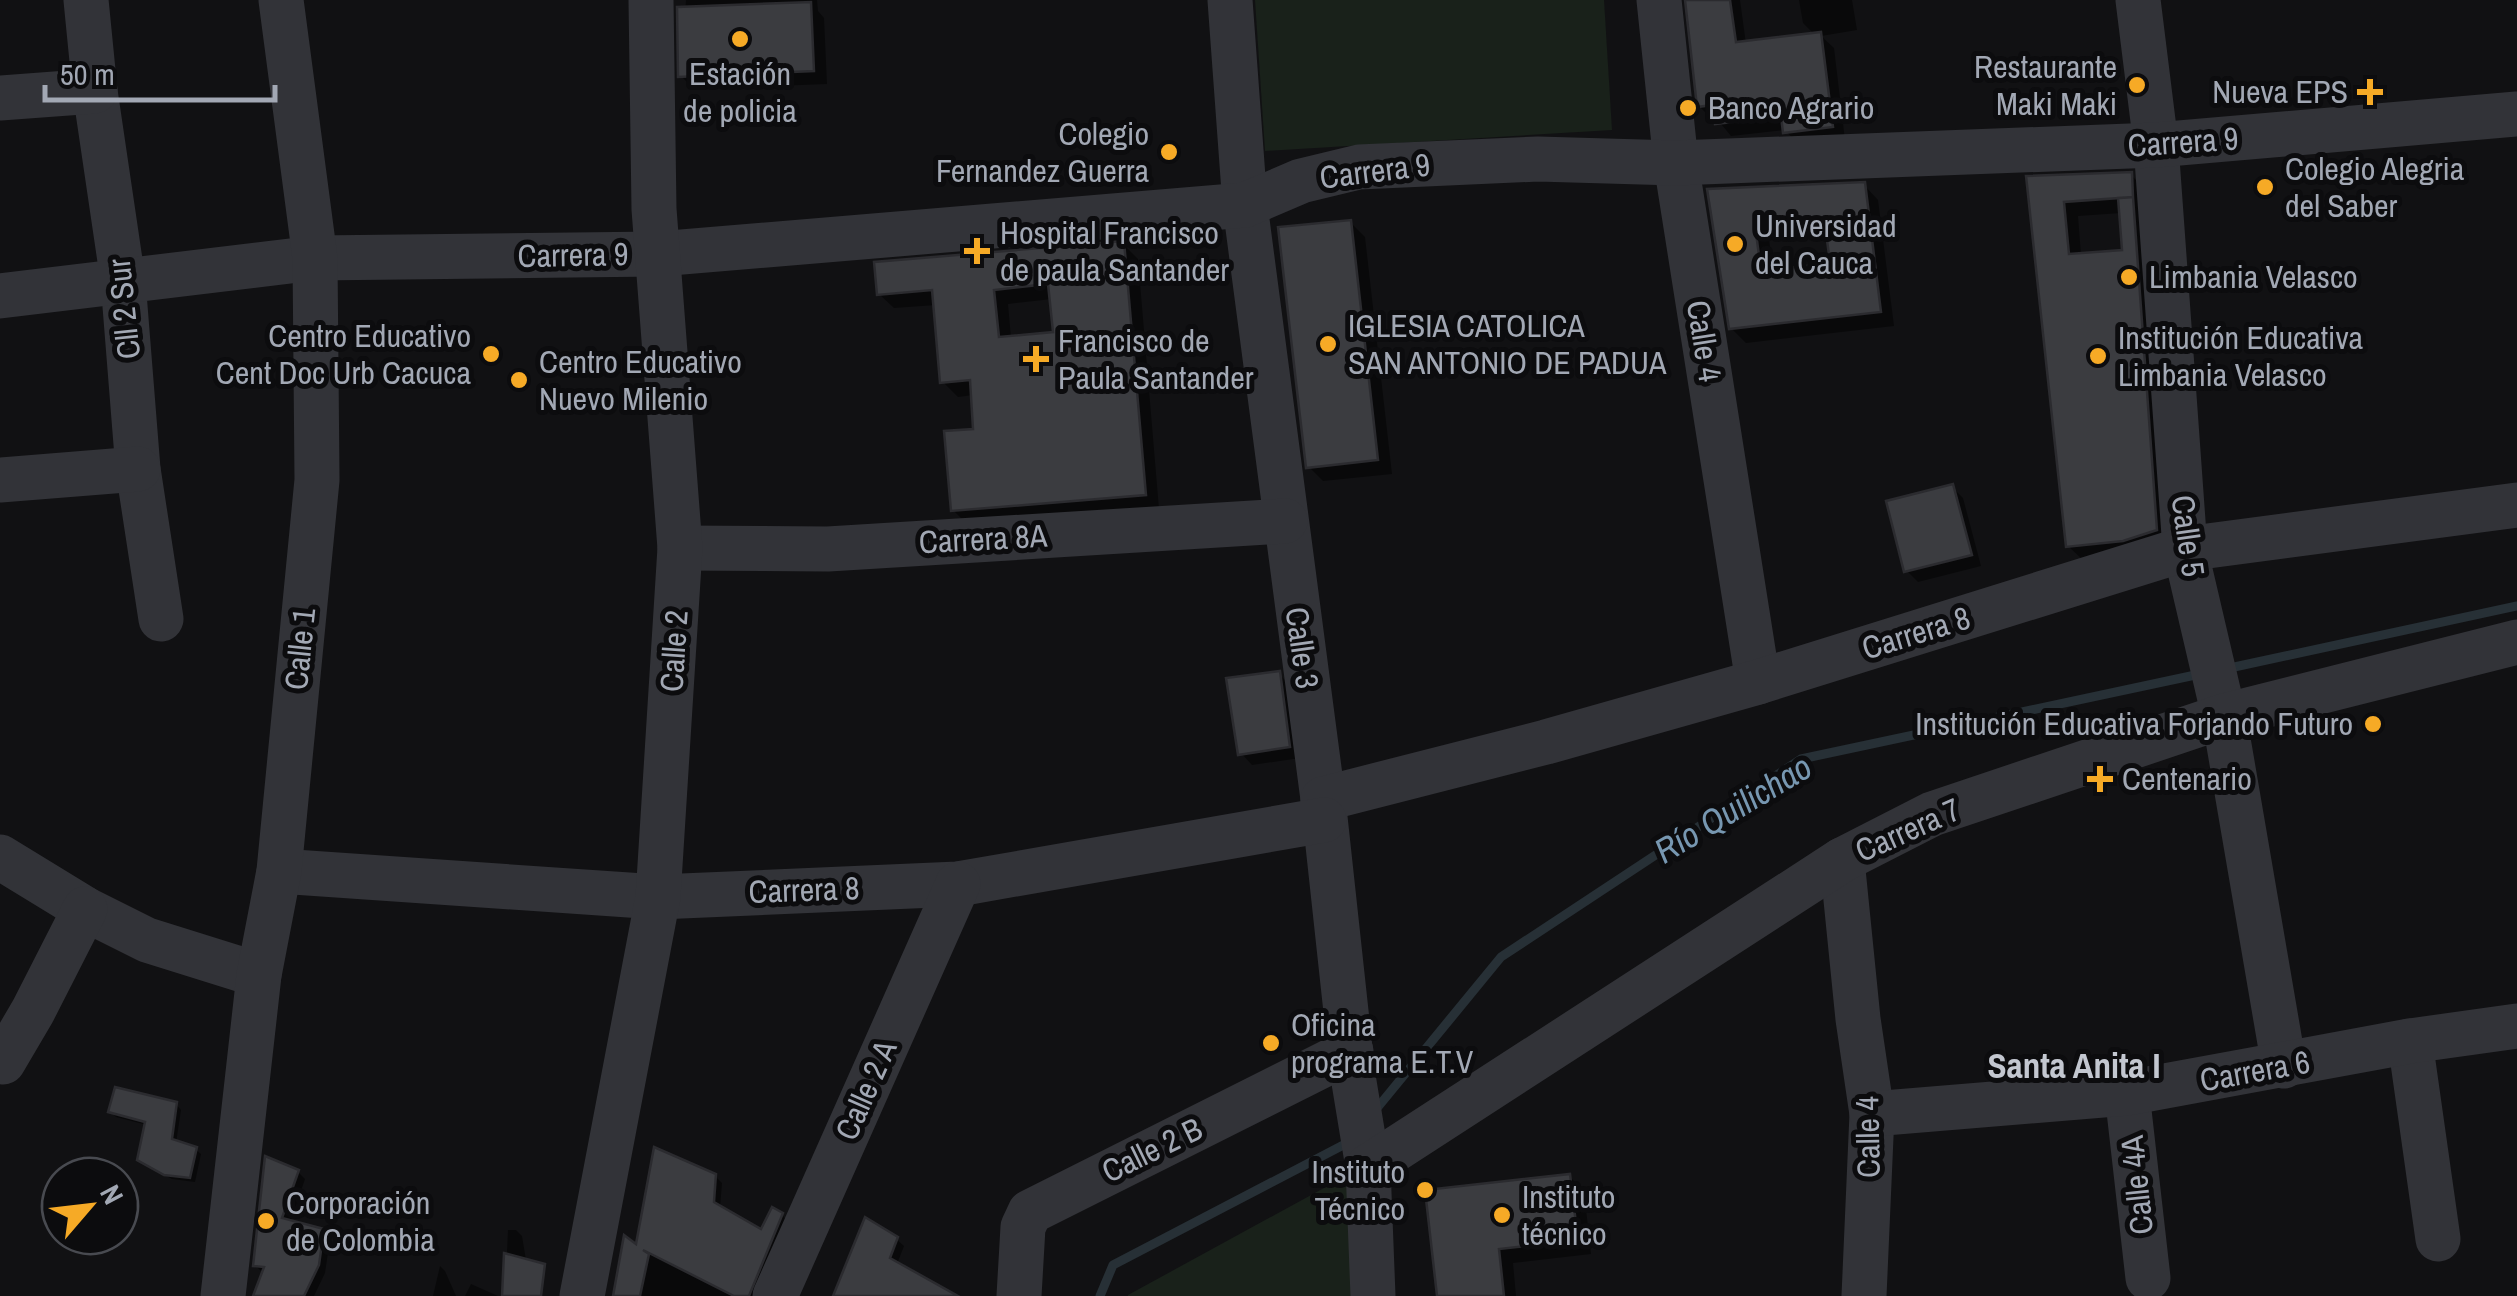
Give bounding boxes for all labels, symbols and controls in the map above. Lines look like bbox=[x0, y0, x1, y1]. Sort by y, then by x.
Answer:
marker: Estación de policia bbox=[729, 28, 751, 50]
scale bar bbox=[45, 40, 275, 102]
place label: Restaurante Maki Maki bbox=[1974, 45, 2117, 125]
place label: Estación de policia bbox=[683, 52, 797, 132]
text: 50 m bbox=[60, 54, 115, 94]
place label: Nueva EPS bbox=[2212, 70, 2348, 113]
marker: Restaurante Maki Maki bbox=[2126, 74, 2148, 96]
marker: Nueva EPS bbox=[2357, 79, 2383, 105]
place label: Banco Agrario bbox=[1708, 86, 1874, 129]
marker: Banco Agrario bbox=[1677, 97, 1699, 119]
place label: Colegio Fernandez Guerra bbox=[936, 112, 1149, 192]
street label: Carrera 9 bbox=[2126, 116, 2240, 167]
marker: Colegio Fernandez Guerra bbox=[1158, 141, 1180, 163]
street label: Carrera 9 bbox=[1317, 142, 1433, 199]
place label: Colegio Alegria del Saber bbox=[2285, 147, 2465, 227]
marker: Colegio Alegria del Saber bbox=[2254, 176, 2276, 198]
place label: Universidad del Cauca bbox=[1755, 204, 1896, 284]
place label: Hospital Francisco de paula Santander bbox=[1000, 211, 1229, 291]
street label: Carrera 9 bbox=[517, 232, 629, 277]
marker: Universidad del Cauca bbox=[1724, 233, 1746, 255]
marker: Hospital Francisco de paula Santander bbox=[964, 238, 990, 264]
place label: Limbania Velasco bbox=[2149, 255, 2358, 298]
street label: Cll 2 Sur bbox=[97, 257, 150, 361]
marker: Limbania Velasco bbox=[2118, 266, 2140, 288]
street label: Calle 4 bbox=[1677, 297, 1732, 385]
place label: IGLESIA CATOLICA SAN ANTONIO DE PADUA bbox=[1348, 304, 1667, 384]
place label: Centro Educativo Cent Doc Urb Cacuca bbox=[216, 314, 471, 394]
place label: Institución Educativa Limbania Velasco bbox=[2118, 316, 2363, 396]
place label: Francisco de Paula Santander bbox=[1058, 319, 1254, 399]
marker: IGLESIA CATOLICA SAN ANTONIO DE PADUA bbox=[1317, 333, 1339, 355]
place label: Centro Educativo Nuevo Milenio bbox=[539, 340, 742, 420]
marker: Centro Educativo Cent Doc Urb Cacuca bbox=[480, 343, 502, 365]
marker: Institución Educativa Limbania Velasco bbox=[2087, 345, 2109, 367]
marker: Francisco de Paula Santander bbox=[1023, 346, 1049, 372]
marker: Centro Educativo Nuevo Milenio bbox=[508, 369, 530, 391]
street label: Calle 5 bbox=[2162, 492, 2215, 579]
street label: Carrera 8A bbox=[918, 514, 1049, 563]
street label: Carrera 8 bbox=[1857, 596, 1975, 669]
street label: Calle 3 bbox=[1276, 604, 1329, 691]
street label: Calle 1 bbox=[274, 606, 325, 692]
street label: Calle 2 bbox=[649, 609, 698, 693]
place label: Institución Educativa Forjando Futuro bbox=[1915, 702, 2353, 745]
marker: Institución Educativa Forjando Futuro bbox=[2362, 713, 2384, 735]
water label: Río Quilichao bbox=[1645, 743, 1820, 874]
place label: Centenario bbox=[2122, 757, 2252, 800]
marker: Centenario bbox=[2087, 766, 2113, 792]
street label: Carrera 7 bbox=[1848, 787, 1967, 872]
street label: Carrera 8 bbox=[748, 866, 860, 913]
place label: Oficina programa E.T.V bbox=[1291, 1003, 1474, 1083]
marker: Oficina programa E.T.V bbox=[1260, 1032, 1282, 1054]
street label: Calle 2 A bbox=[825, 1033, 907, 1147]
street label: Carrera 6 bbox=[2197, 1040, 2313, 1101]
district label: Santa Anita I bbox=[1988, 1042, 2160, 1089]
street label: Calle 4 bbox=[1845, 1096, 1890, 1178]
street label: Calle 2 B bbox=[1095, 1107, 1209, 1192]
street label: Calle 4A bbox=[2110, 1133, 2163, 1237]
place label: Instituto Técnico bbox=[1312, 1150, 1405, 1230]
north arrow bbox=[40, 1156, 140, 1256]
place label: Instituto técnico bbox=[1522, 1175, 1615, 1255]
text: N bbox=[91, 1178, 133, 1211]
marker: Instituto Técnico bbox=[1414, 1179, 1436, 1201]
place label: Corporación de Colombia bbox=[286, 1181, 435, 1261]
marker: Instituto técnico bbox=[1491, 1204, 1513, 1226]
marker: Corporación de Colombia bbox=[255, 1210, 277, 1232]

